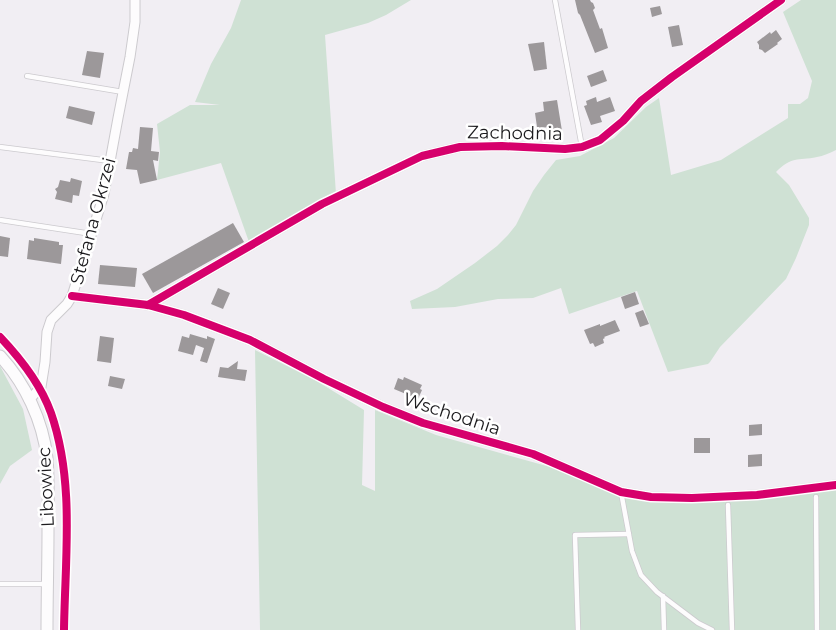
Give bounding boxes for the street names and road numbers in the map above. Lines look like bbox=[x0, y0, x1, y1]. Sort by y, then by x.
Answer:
street label: Zachodnia bbox=[467, 121, 563, 145]
street label: Stefana Okrzei bbox=[65, 155, 121, 287]
street label: Wschodnia bbox=[401, 388, 503, 440]
street label: Libowiec bbox=[33, 446, 59, 528]

